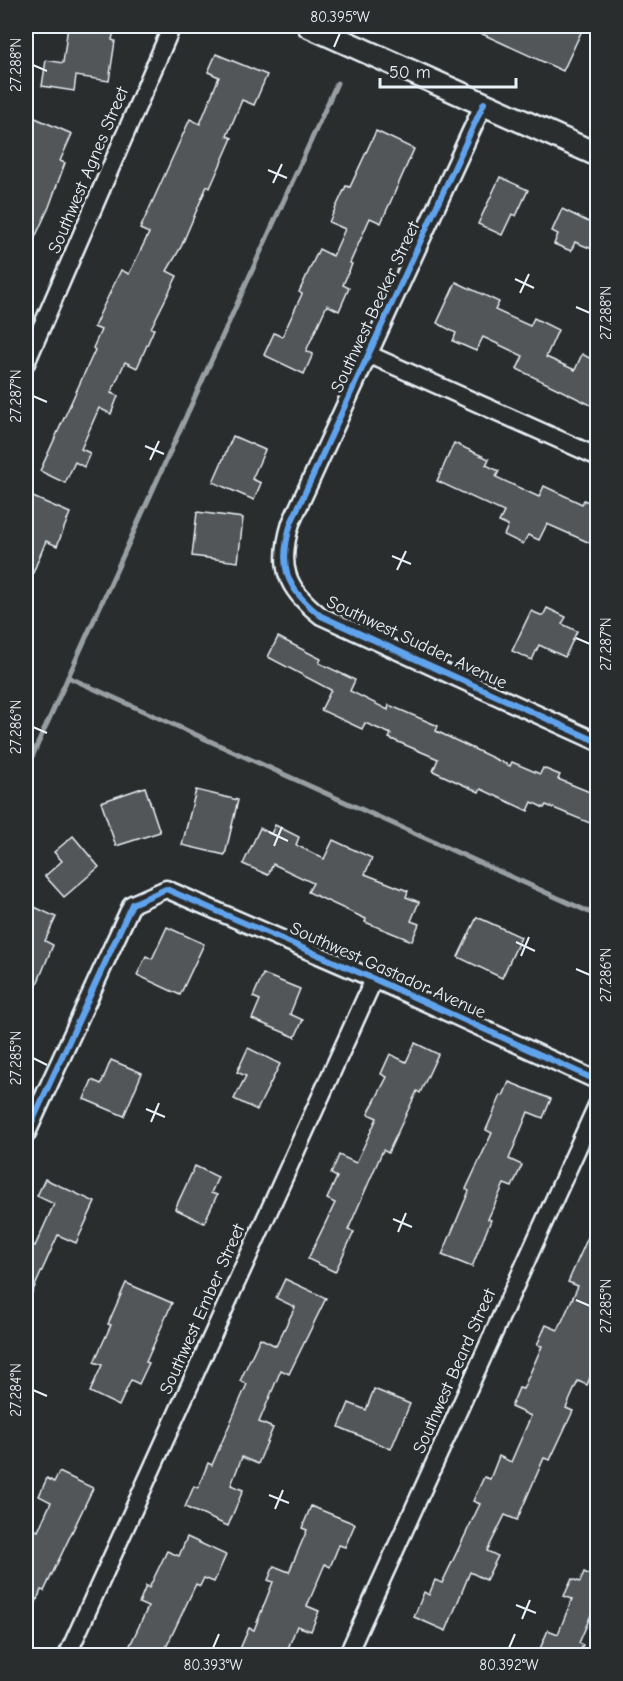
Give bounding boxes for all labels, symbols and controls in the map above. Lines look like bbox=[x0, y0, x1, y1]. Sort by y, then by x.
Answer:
text: 80.395°W bbox=[310, 8, 370, 26]
text: 27.288°N bbox=[7, 38, 25, 92]
scale bar bbox=[380, 51, 516, 89]
text: 50 m bbox=[389, 62, 431, 83]
street label: Southwest Agnes Street bbox=[44, 83, 133, 257]
street label: Southwest Beeker Street bbox=[327, 218, 425, 396]
text: 27.288°N bbox=[597, 286, 615, 340]
text: 27.287°N bbox=[7, 369, 25, 423]
street label: Southwest Sudder Avenue bbox=[323, 591, 510, 694]
text: 27.287°N bbox=[597, 617, 615, 671]
text: 27.286°N bbox=[7, 700, 25, 754]
street label: Southwest Gastador Avenue bbox=[287, 918, 489, 1023]
text: 27.286°N bbox=[597, 948, 615, 1002]
text: 27.285°N bbox=[7, 1031, 25, 1085]
street label: Southwest Ember Street bbox=[155, 1220, 250, 1398]
text: 27.285°N bbox=[597, 1279, 615, 1333]
street label: Southwest Beard Street bbox=[409, 1285, 501, 1457]
text: 27.284°N bbox=[7, 1363, 25, 1417]
text: 80.393°W bbox=[183, 1656, 243, 1674]
text: 80.392°W bbox=[479, 1656, 539, 1674]

